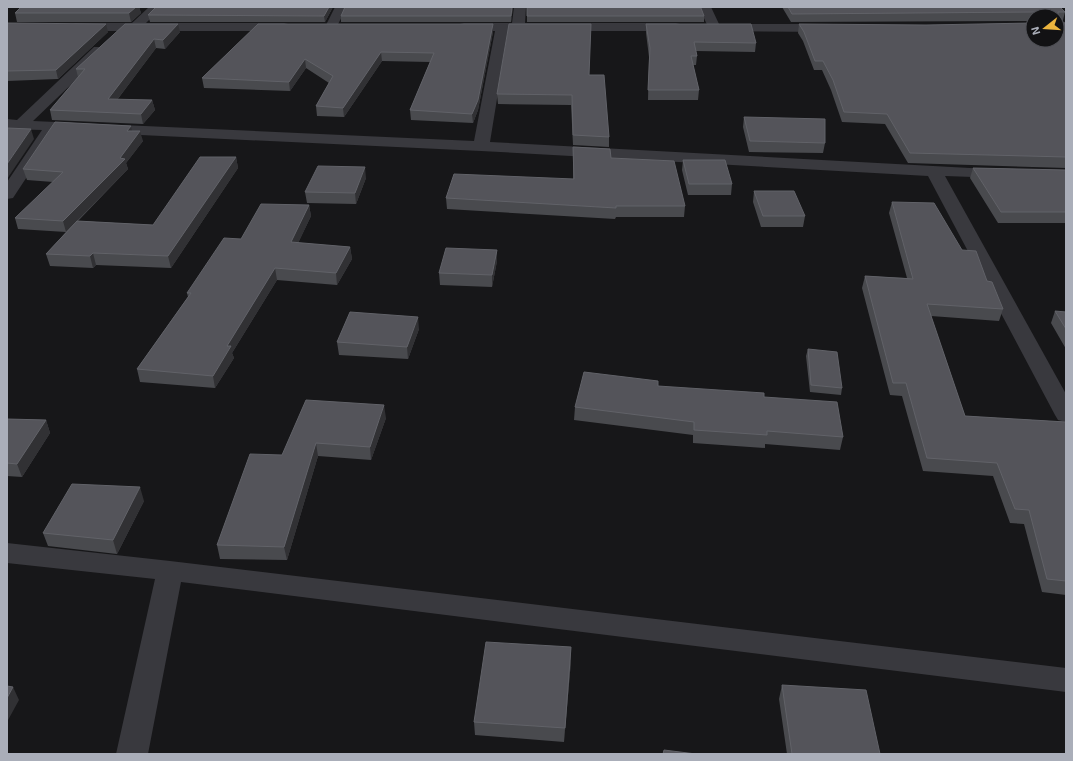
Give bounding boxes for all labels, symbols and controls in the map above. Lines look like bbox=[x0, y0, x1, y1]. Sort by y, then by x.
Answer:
north arrow bbox=[1025, 8, 1065, 48]
text: N bbox=[1028, 25, 1042, 37]

